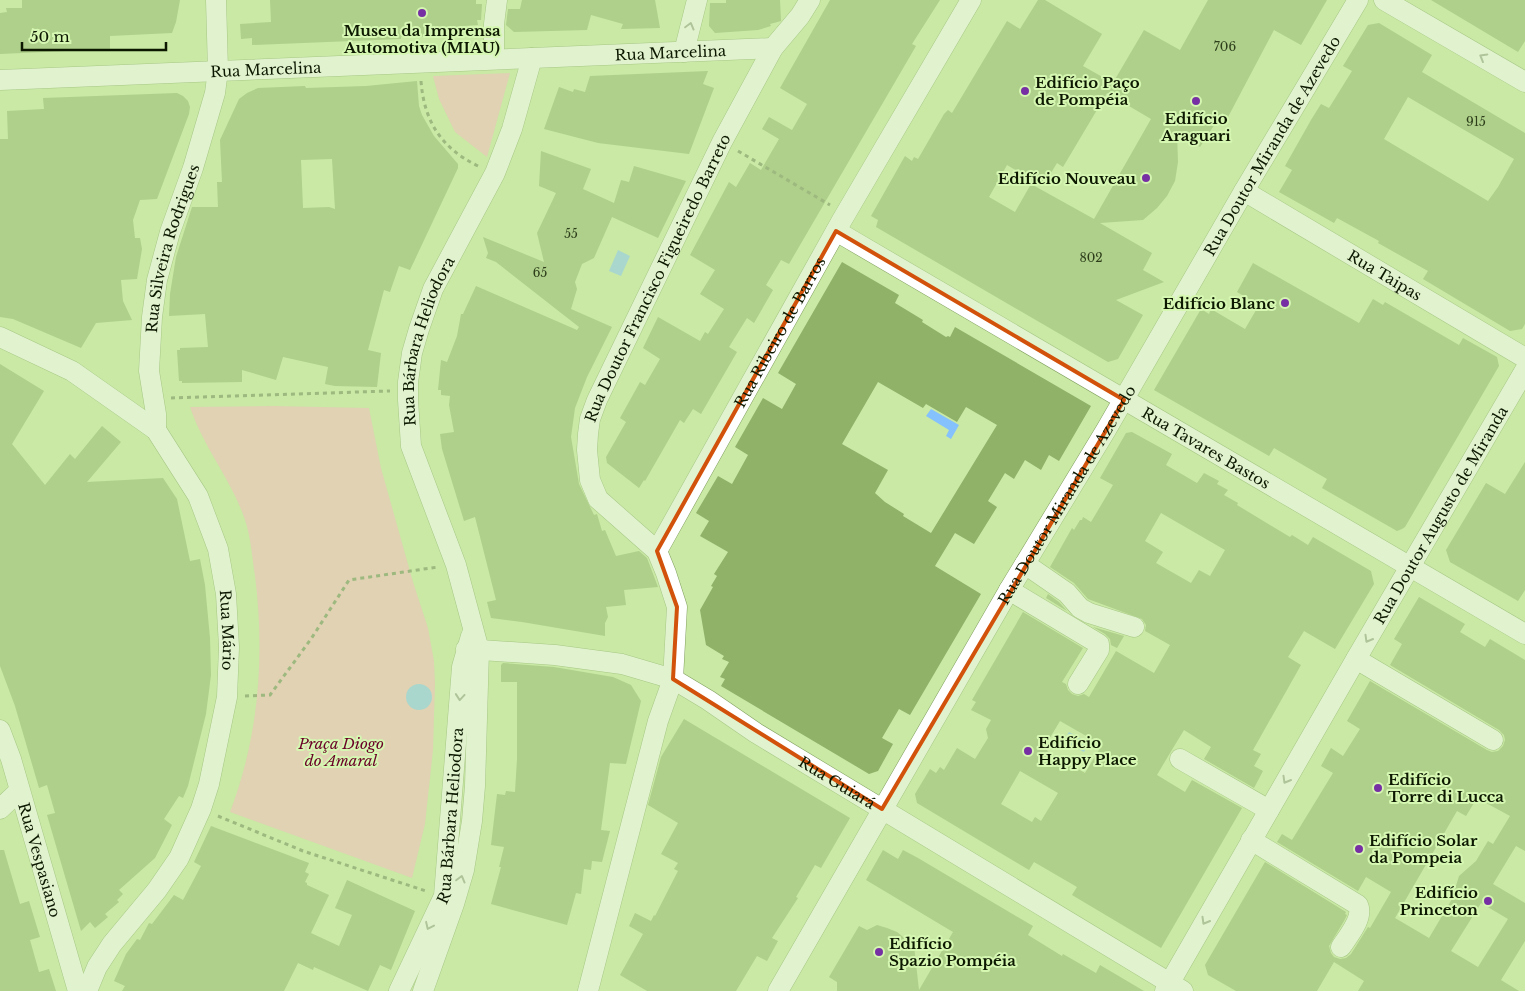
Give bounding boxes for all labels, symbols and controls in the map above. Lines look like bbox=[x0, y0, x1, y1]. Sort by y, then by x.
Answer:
marker: Museu da Imprensa Automotiva (MIAU) bbox=[416, 7, 428, 19]
scale bar bbox=[22, 20, 166, 52]
place label: Museu da Imprensa Automotiva (MIAU) bbox=[343, 21, 501, 57]
one-way arrow bbox=[685, 22, 695, 30]
text: 50 m bbox=[30, 27, 70, 46]
street label: Rua Doutor Miranda de Azevedo bbox=[1199, 32, 1344, 259]
house number: 706 bbox=[1214, 39, 1236, 54]
street label: Rua Marcelina bbox=[614, 40, 727, 64]
one-way arrow bbox=[1479, 54, 1488, 64]
street label: Rua Marcelina bbox=[210, 57, 322, 81]
place label: Edifício Paço de Pompéia bbox=[1035, 73, 1140, 109]
marker: Edifício Paço de Pompéia bbox=[1019, 85, 1031, 97]
marker: Edifício Araguari bbox=[1190, 95, 1202, 107]
place label: Edifício Araguari bbox=[1160, 109, 1231, 145]
house number: 915 bbox=[1466, 114, 1486, 129]
street label: Rua Doutor Francisco Figueiredo Barreto bbox=[580, 130, 734, 425]
street label: Rua Silveira Rodrigues bbox=[142, 162, 203, 333]
place label: Edifício Nouveau bbox=[998, 169, 1136, 188]
marker: Edifício Nouveau bbox=[1140, 172, 1152, 184]
house number: 55 bbox=[564, 226, 578, 241]
street label: Rua Taipas bbox=[1344, 245, 1426, 304]
house number: 802 bbox=[1079, 250, 1103, 265]
street label: Rua Bárbara Heliodora bbox=[398, 253, 458, 427]
street label: Rua Ribeiro de Barros bbox=[730, 253, 829, 411]
house number: 65 bbox=[533, 265, 547, 280]
place label: Edifício Blanc bbox=[1163, 294, 1276, 313]
marker: Edifício Blanc bbox=[1279, 297, 1291, 309]
street label: Rua Doutor Miranda de Azevedo bbox=[993, 382, 1139, 608]
street label: Rua Doutor Augusto de Miranda bbox=[1369, 402, 1512, 627]
street label: Rua Tavares Bastos bbox=[1139, 403, 1274, 493]
street label: Rua Mário bbox=[216, 589, 239, 671]
one-way arrow bbox=[1364, 634, 1374, 643]
one-way arrow bbox=[455, 694, 466, 702]
street label: Rua Bárbara Heliodora bbox=[432, 726, 467, 907]
place label: Edifício Happy Place bbox=[1038, 733, 1137, 769]
park label: Praça Diogo do Amaral bbox=[297, 734, 384, 770]
marker: Edifício Happy Place bbox=[1022, 745, 1034, 757]
street label: Rua Guiará bbox=[795, 752, 880, 813]
place label: Edifício Torre di Lucca bbox=[1388, 770, 1504, 806]
one-way arrow bbox=[1283, 774, 1293, 783]
marker: Edifício Torre di Lucca bbox=[1372, 782, 1384, 794]
street label: Rua Vespasiano bbox=[15, 800, 66, 920]
place label: Edifício Solar da Pompeia bbox=[1369, 831, 1478, 867]
marker: Edifício Solar da Pompeia bbox=[1353, 843, 1365, 855]
one-way arrow bbox=[456, 875, 466, 883]
place label: Edifício Princeton bbox=[1400, 883, 1478, 919]
marker: Edifício Princeton bbox=[1482, 895, 1494, 907]
one-way arrow bbox=[1202, 915, 1212, 924]
one-way arrow bbox=[425, 921, 436, 930]
place label: Edifício Spazio Pompéia bbox=[889, 934, 1016, 970]
marker: Edifício Spazio Pompéia bbox=[873, 946, 885, 958]

